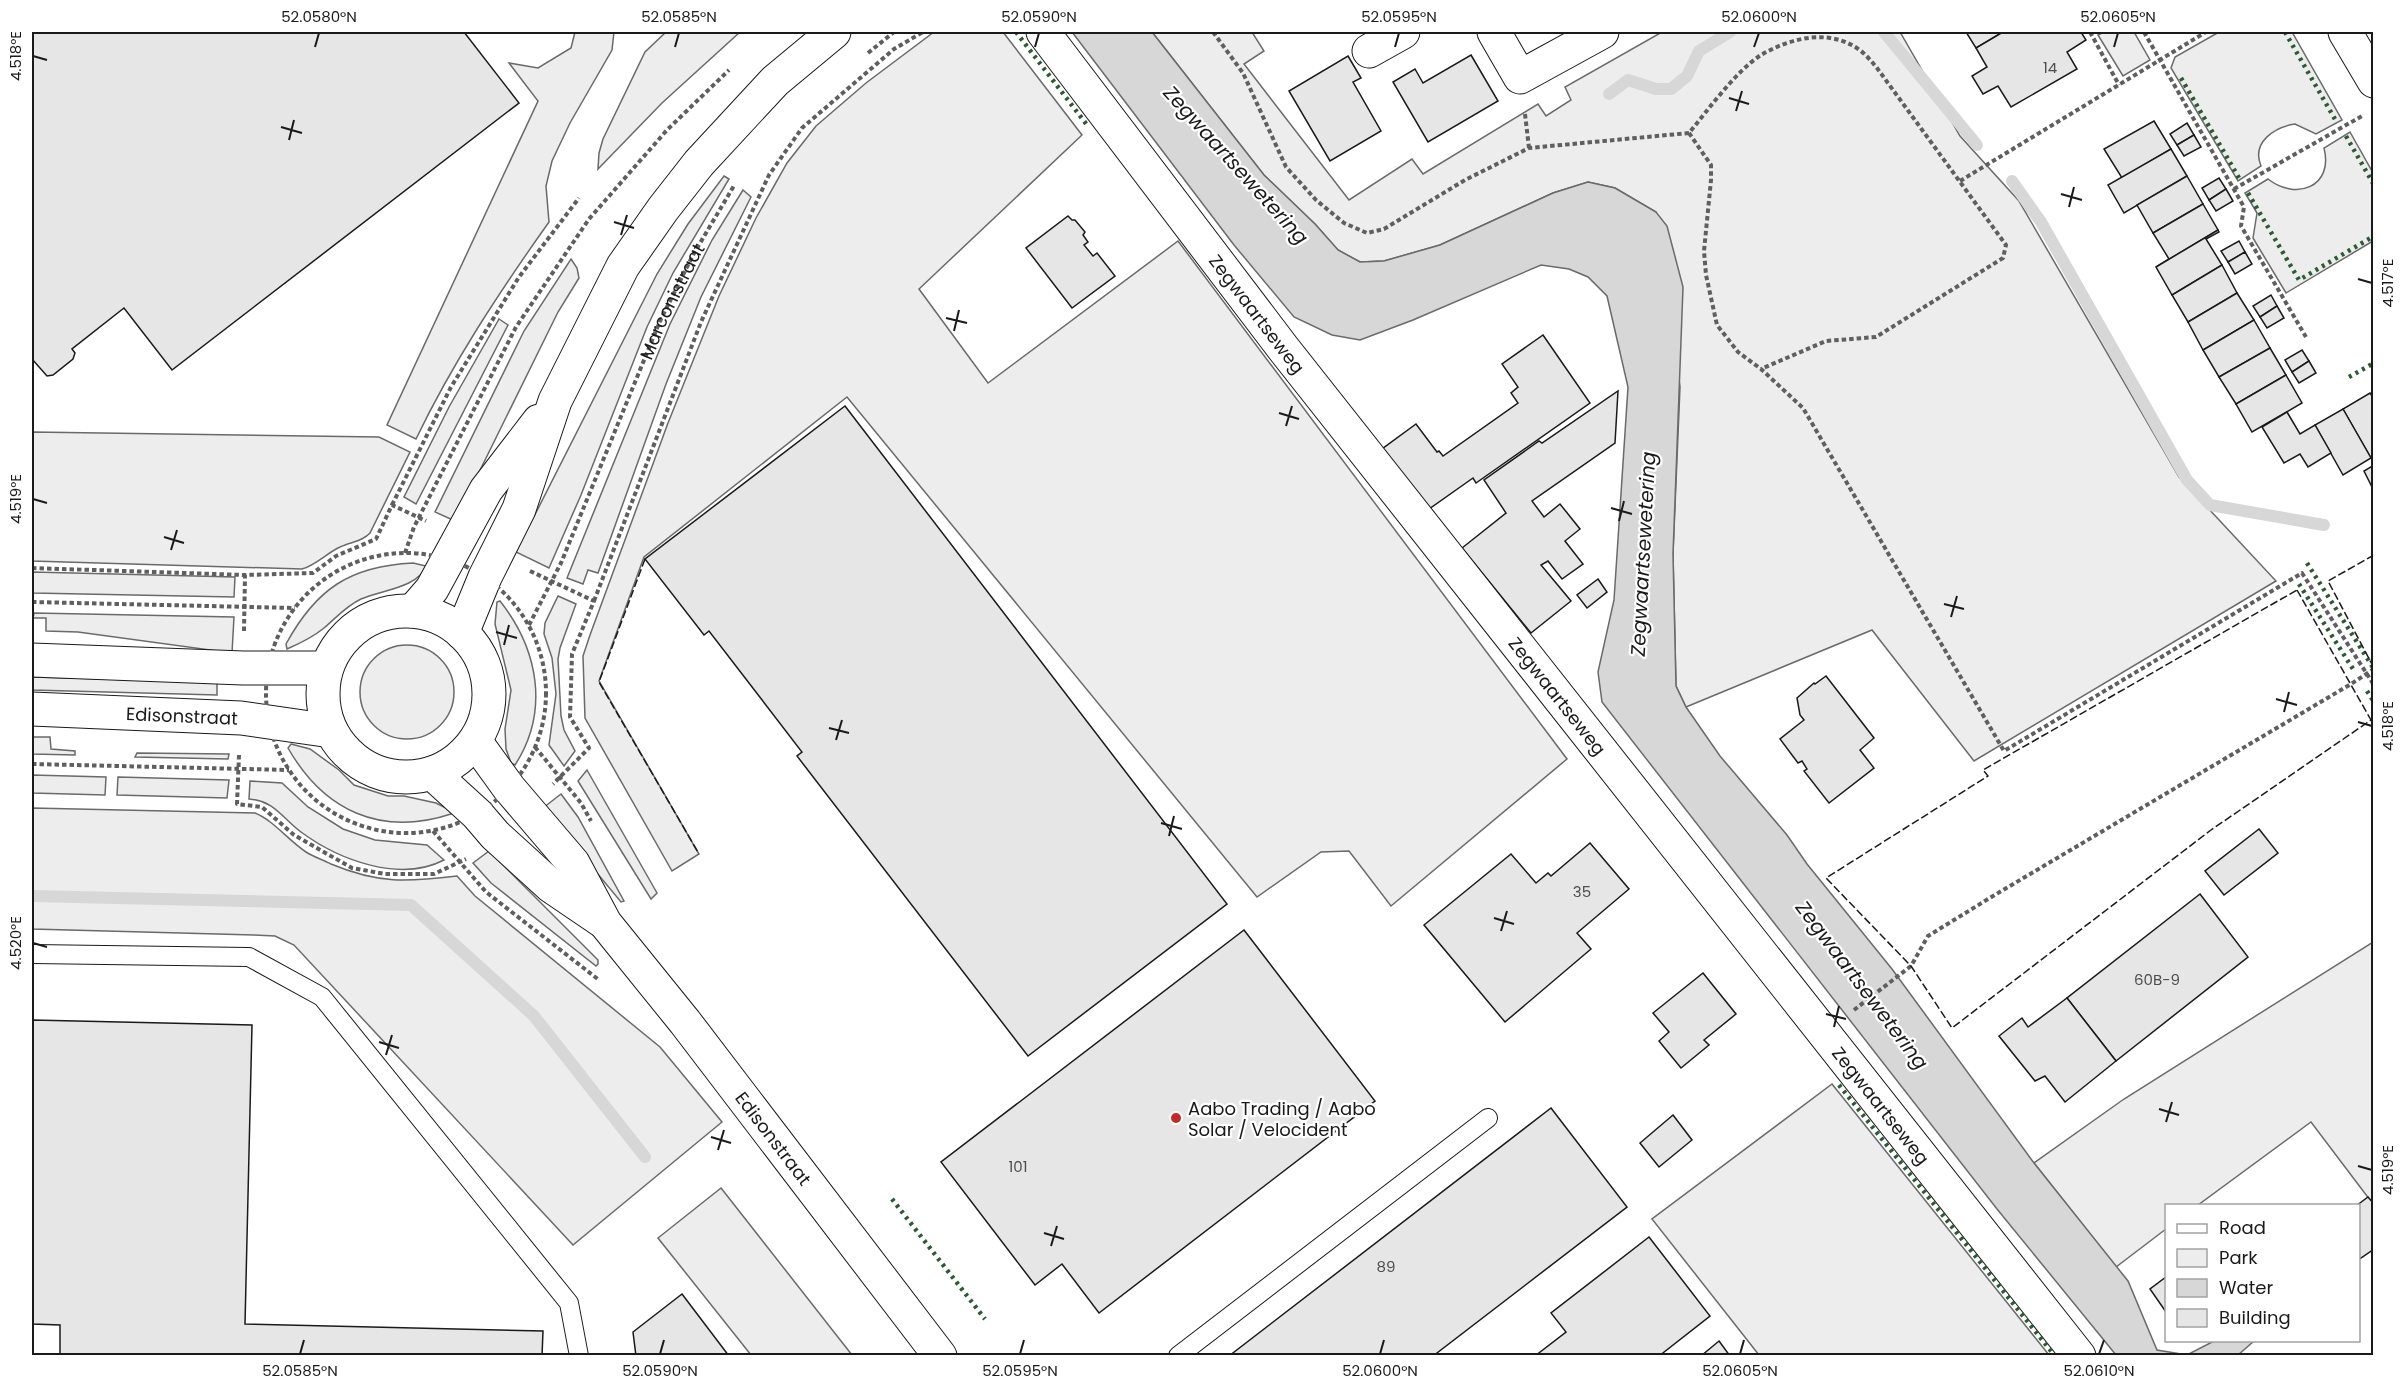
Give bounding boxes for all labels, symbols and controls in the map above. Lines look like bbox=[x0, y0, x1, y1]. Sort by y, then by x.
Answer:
text: 52.0580°N bbox=[281, 6, 357, 27]
text: 52.0585°N bbox=[641, 6, 717, 27]
text: 52.0590°N bbox=[1001, 6, 1077, 27]
text: 52.0595°N bbox=[1361, 6, 1437, 27]
text: 52.0600°N bbox=[1721, 6, 1797, 27]
text: 52.0605°N bbox=[2080, 6, 2156, 27]
text: 4.518°E bbox=[5, 31, 26, 81]
house number: 14 bbox=[2043, 57, 2057, 78]
water label: Zegwaartsewetering bbox=[1156, 79, 1315, 251]
street label: Marconistraat bbox=[633, 238, 710, 363]
street label: Zegwaartseweg bbox=[1204, 249, 1311, 379]
text: 4.517°E bbox=[2377, 259, 2398, 307]
water label: Zegwaartsewetering bbox=[1624, 451, 1662, 658]
text: 4.519°E bbox=[5, 474, 26, 524]
street label: Zegwaartseweg bbox=[1503, 631, 1612, 760]
street label: Edisonstraat bbox=[125, 701, 238, 730]
text: 4.518°E bbox=[2377, 701, 2398, 751]
house number: 35 bbox=[1573, 881, 1591, 902]
water label: Zegwaartsewetering bbox=[1789, 894, 1935, 1075]
text: 4.520°E bbox=[5, 916, 26, 970]
house number: 60B-9 bbox=[2134, 969, 2180, 990]
street label: Zegwaartseweg bbox=[1827, 1041, 1936, 1170]
street label: Edisonstraat bbox=[730, 1086, 818, 1190]
place label: Aabo Trading / Aabo Solar / Velocident bbox=[1188, 1096, 1376, 1142]
marker: Aabo Trading / Aabo Solar / Velocident bbox=[1169, 1111, 1183, 1125]
text: 4.519°E bbox=[2377, 1145, 2398, 1195]
house number: 101 bbox=[1008, 1156, 1028, 1177]
legend bbox=[2165, 1204, 2360, 1342]
text: Road bbox=[2219, 1215, 2266, 1240]
text: Park bbox=[2219, 1245, 2258, 1270]
house number: 89 bbox=[1377, 1256, 1395, 1277]
text: Water bbox=[2219, 1275, 2273, 1300]
text: Building bbox=[2219, 1305, 2291, 1330]
text: 52.0585°N bbox=[262, 1360, 338, 1381]
text: 52.0590°N bbox=[622, 1360, 698, 1381]
text: 52.0595°N bbox=[982, 1360, 1058, 1381]
text: 52.0600°N bbox=[1342, 1360, 1418, 1381]
text: 52.0605°N bbox=[1702, 1360, 1778, 1381]
text: 52.0610°N bbox=[2063, 1360, 2135, 1381]

